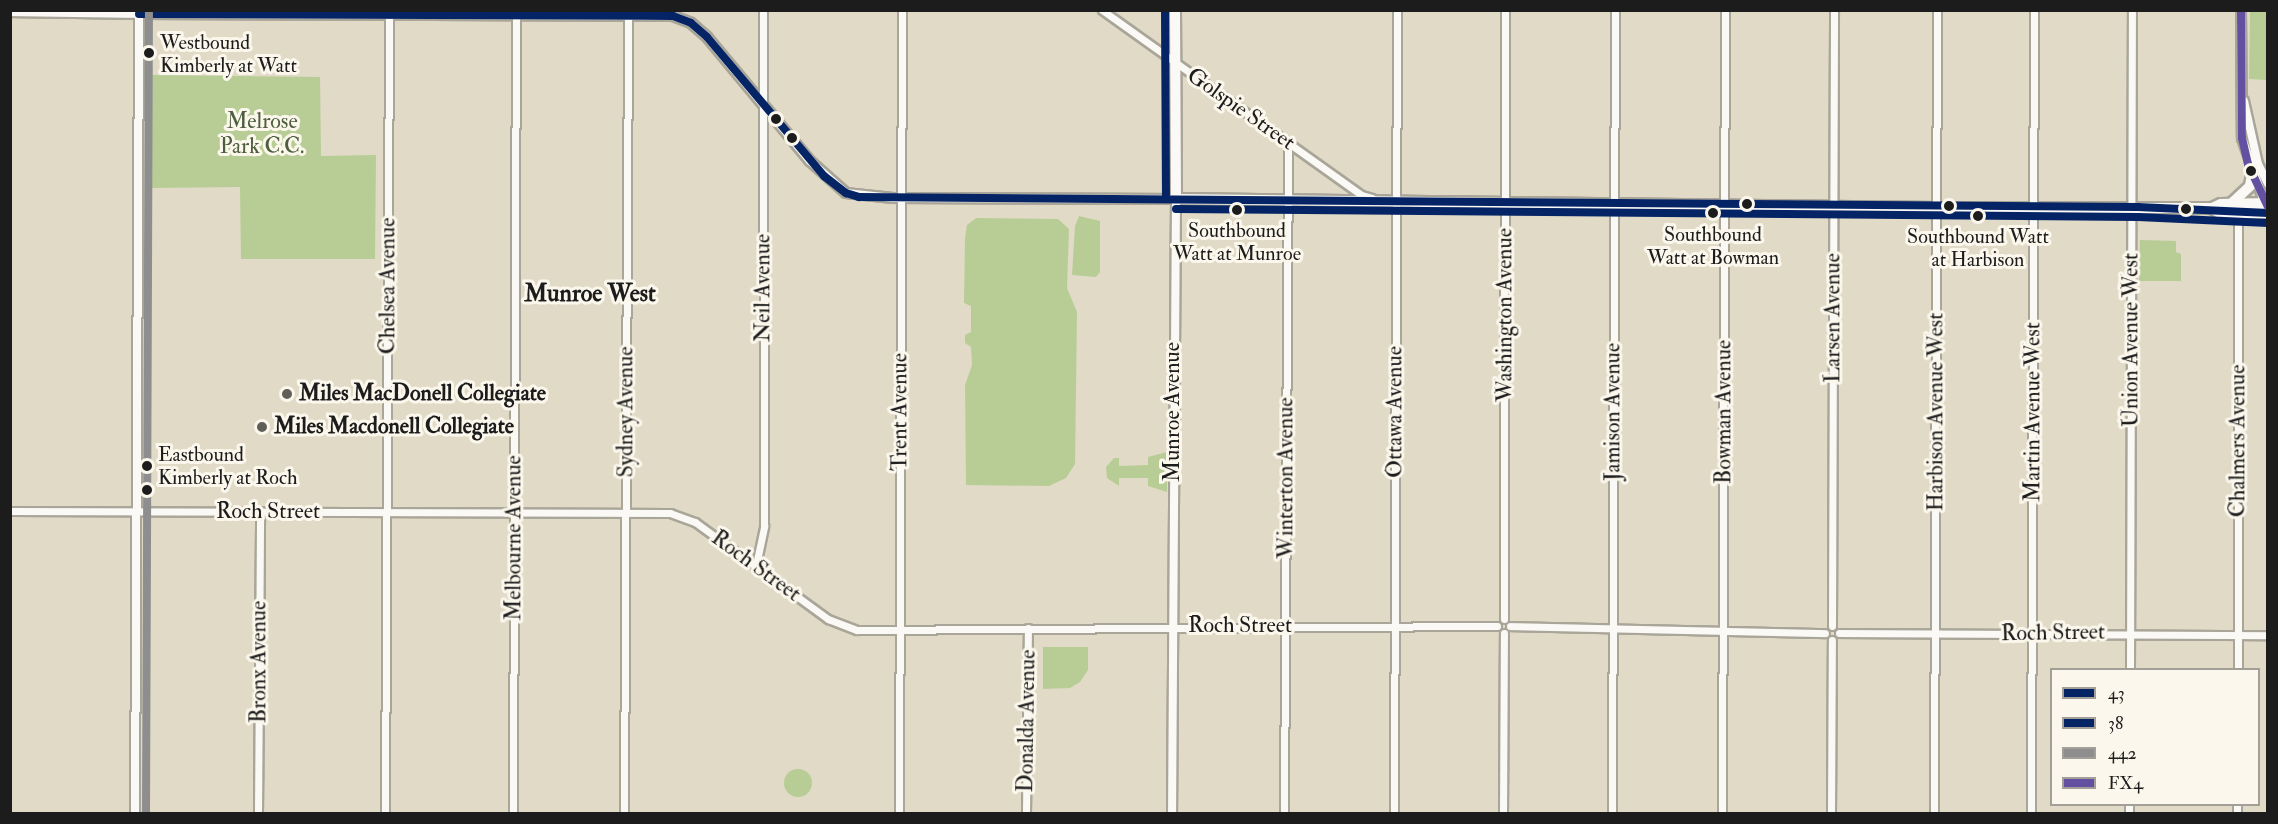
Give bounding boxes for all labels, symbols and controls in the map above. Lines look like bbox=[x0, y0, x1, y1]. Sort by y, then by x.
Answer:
place label: Westbound Kimberly at Watt bbox=[160, 30, 297, 77]
marker: Westbound Kimberly at Watt bbox=[143, 47, 155, 59]
street label: Golspie Street bbox=[1182, 62, 1300, 156]
park label: Melrose Park C.C. bbox=[220, 108, 304, 160]
unlabelled marker bbox=[770, 113, 782, 125]
unlabelled marker bbox=[786, 132, 798, 144]
unlabelled marker bbox=[2245, 165, 2257, 177]
unlabelled marker bbox=[1741, 198, 1753, 210]
unlabelled marker bbox=[1943, 200, 1955, 212]
unlabelled marker bbox=[2180, 203, 2192, 215]
marker: Southbound Watt at Munroe bbox=[1231, 204, 1243, 216]
marker: Southbound Watt at Bowman bbox=[1707, 207, 1719, 219]
marker: Southbound Watt at Harbison bbox=[1972, 210, 1984, 222]
street label: Chelsea Avenue bbox=[375, 218, 401, 354]
place label: Southbound Watt at Munroe bbox=[1173, 219, 1301, 266]
place label: Southbound Watt at Bowman bbox=[1647, 222, 1779, 269]
place label: Southbound Watt at Harbison bbox=[1907, 225, 2049, 272]
street label: Washington Avenue bbox=[1492, 228, 1518, 402]
street label: Neil Avenue bbox=[750, 234, 776, 342]
street label: Larsen Avenue bbox=[1820, 253, 1846, 383]
street label: Union Avenue West bbox=[2118, 253, 2144, 427]
district label: Munroe West bbox=[524, 280, 656, 308]
street label: Harbison Avenue West bbox=[1923, 313, 1949, 511]
street label: Martin Avenue West bbox=[2020, 322, 2046, 502]
street label: Bowman Avenue bbox=[1711, 340, 1737, 484]
street label: Munroe Avenue bbox=[1160, 342, 1186, 482]
street label: Jamison Avenue bbox=[1600, 343, 1626, 481]
street label: Ottawa Avenue bbox=[1382, 346, 1408, 478]
street label: Sydney Avenue bbox=[613, 347, 639, 477]
street label: Trent Avenue bbox=[887, 353, 913, 471]
street label: Chalmers Avenue bbox=[2225, 365, 2251, 517]
place label: Miles MacDonell Collegiate bbox=[299, 381, 546, 407]
marker: Miles MacDonell Collegiate bbox=[280, 387, 294, 401]
street label: Winterton Avenue bbox=[1273, 397, 1299, 559]
place label: Miles Macdonell Collegiate bbox=[274, 414, 514, 440]
marker: Miles Macdonell Collegiate bbox=[255, 420, 269, 434]
place label: Eastbound Kimberly at Roch bbox=[158, 442, 298, 489]
street label: Melbourne Avenue bbox=[501, 455, 527, 621]
marker: Eastbound Kimberly at Roch bbox=[141, 460, 153, 472]
unlabelled marker bbox=[141, 484, 153, 496]
street label: Roch Street bbox=[216, 499, 320, 525]
street label: Roch Street bbox=[706, 525, 806, 607]
street label: Bronx Avenue bbox=[246, 601, 272, 723]
street label: Roch Street bbox=[1188, 613, 1292, 639]
street label: Roch Street bbox=[2001, 619, 2105, 647]
street label: Donalda Avenue bbox=[1013, 649, 1041, 793]
legend bbox=[2050, 668, 2260, 806]
text: 43 bbox=[2108, 682, 2125, 705]
text: 38 bbox=[2108, 712, 2123, 735]
text: 442 bbox=[2108, 742, 2137, 765]
text: FX4 bbox=[2108, 772, 2143, 795]

